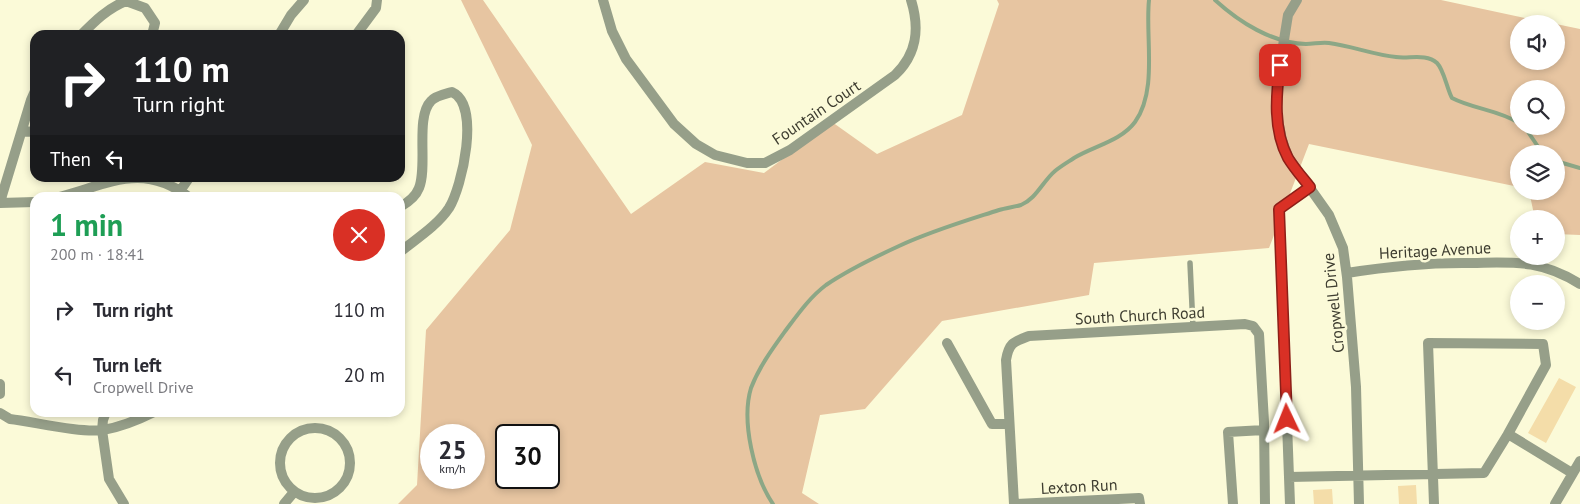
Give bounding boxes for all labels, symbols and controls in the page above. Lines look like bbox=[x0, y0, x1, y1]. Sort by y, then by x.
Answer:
map controls bbox=[1510, 15, 1565, 330]
button: sound bbox=[1510, 15, 1565, 70]
pin bbox=[1259, 44, 1301, 86]
text: 110 m bbox=[133, 46, 230, 92]
icon: right bbox=[50, 50, 115, 115]
icon: arrive bbox=[1266, 51, 1294, 79]
street label: Fountain Court bbox=[768, 75, 864, 149]
button: search bbox=[1510, 80, 1565, 135]
text: Turn right bbox=[133, 90, 225, 118]
icon: left bbox=[101, 145, 129, 173]
button: layers bbox=[1510, 145, 1565, 200]
text: Then bbox=[50, 147, 91, 171]
text: 1 min bbox=[50, 205, 123, 244]
button: close bbox=[333, 209, 385, 261]
button: + bbox=[1510, 210, 1565, 265]
street label: Heritage Avenue bbox=[1378, 237, 1492, 263]
text: 200 m · 18:41 bbox=[50, 244, 145, 264]
street label: Cropwell Drive bbox=[1318, 252, 1348, 354]
button: − bbox=[1510, 275, 1565, 330]
icon: right bbox=[50, 296, 78, 324]
text: Turn right bbox=[93, 298, 173, 322]
text: 110 m bbox=[333, 298, 385, 322]
street label: South Church Road bbox=[1074, 302, 1206, 328]
text: Turn left bbox=[93, 353, 162, 377]
icon: left bbox=[50, 361, 78, 389]
text: 20 m bbox=[344, 363, 385, 387]
text: Cropwell Drive bbox=[93, 377, 194, 397]
position arrow bbox=[1260, 392, 1312, 444]
speed limit sign: 30 bbox=[495, 424, 560, 489]
text: 25 bbox=[438, 434, 467, 466]
text: km/h bbox=[439, 461, 466, 476]
street label: Lexton Run bbox=[1040, 474, 1118, 498]

